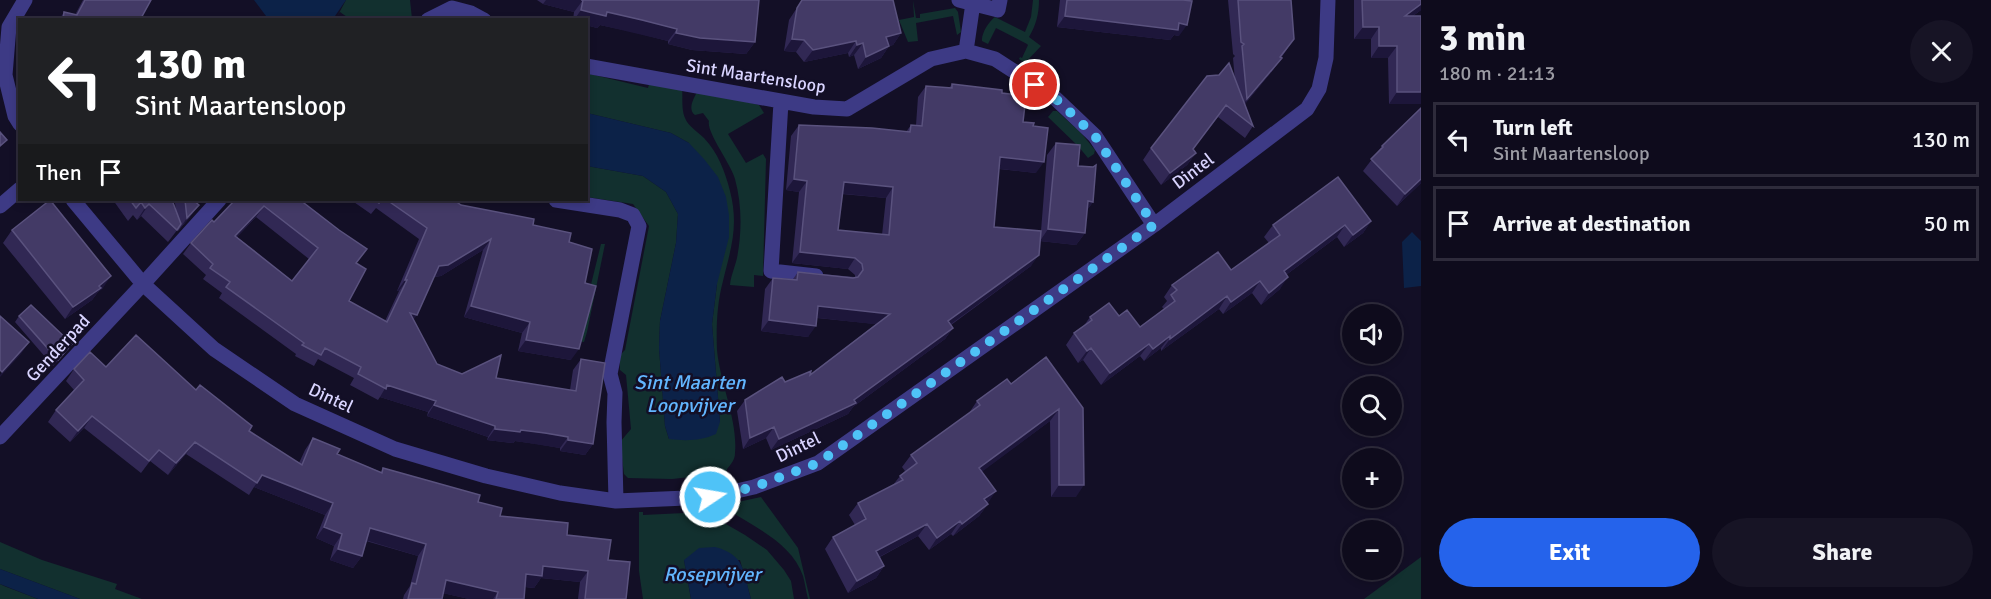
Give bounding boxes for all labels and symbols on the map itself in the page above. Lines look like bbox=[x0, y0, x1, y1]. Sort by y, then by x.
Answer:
street label: Sint Maartensloop bbox=[685, 54, 827, 98]
pin bbox=[1009, 59, 1060, 110]
street label: Dintel bbox=[1168, 148, 1218, 194]
street label: Genderpad bbox=[21, 310, 95, 386]
water label: Sint Maarten Loopvijver bbox=[635, 370, 746, 418]
street label: Dintel bbox=[305, 378, 357, 418]
street label: Dintel bbox=[772, 427, 824, 467]
position arrow bbox=[678, 465, 742, 529]
water label: Rosepvijver bbox=[663, 562, 763, 587]

